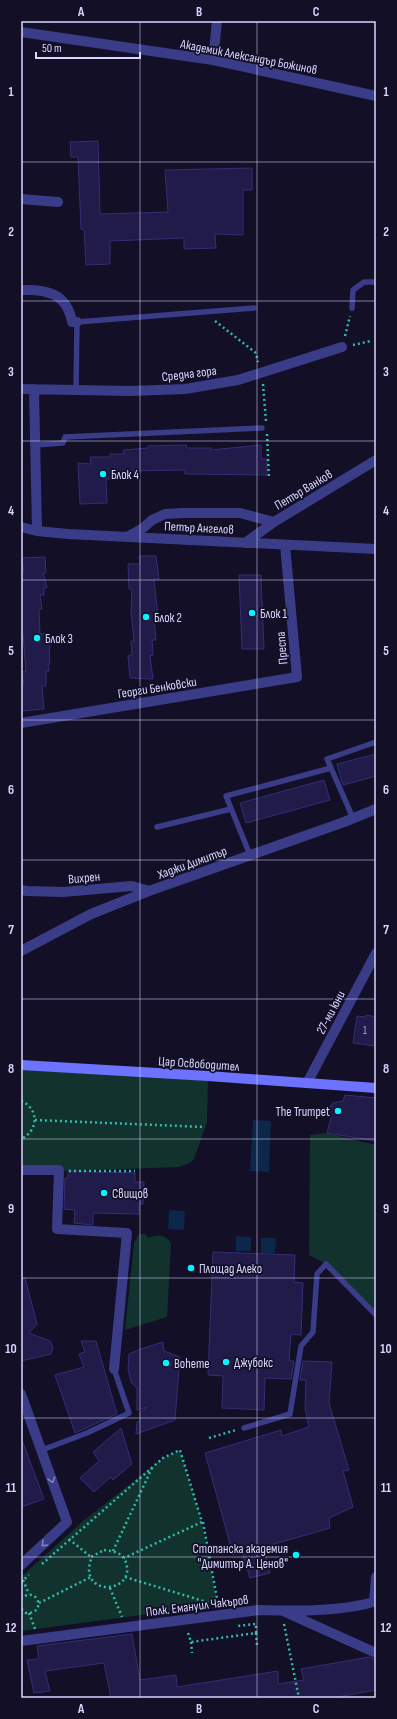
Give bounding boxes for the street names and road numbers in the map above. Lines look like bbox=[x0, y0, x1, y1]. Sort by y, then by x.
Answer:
street label: Академик Александър Божинов bbox=[178, 36, 319, 78]
street label: Средна гора bbox=[161, 363, 218, 385]
street label: Петър Ванков bbox=[272, 466, 335, 513]
street label: Петър Ангелов bbox=[164, 518, 234, 538]
street label: Преспа bbox=[273, 631, 291, 665]
street label: Георги Бенковски bbox=[117, 674, 198, 702]
street label: Хаджи Димитър bbox=[154, 843, 229, 883]
street label: Вихрен bbox=[67, 869, 101, 887]
street label: 27-ми юни bbox=[313, 988, 349, 1037]
street label: Цар Освободител bbox=[158, 1053, 240, 1075]
street label: Полк. Емануил Чакъров bbox=[145, 1592, 249, 1620]

